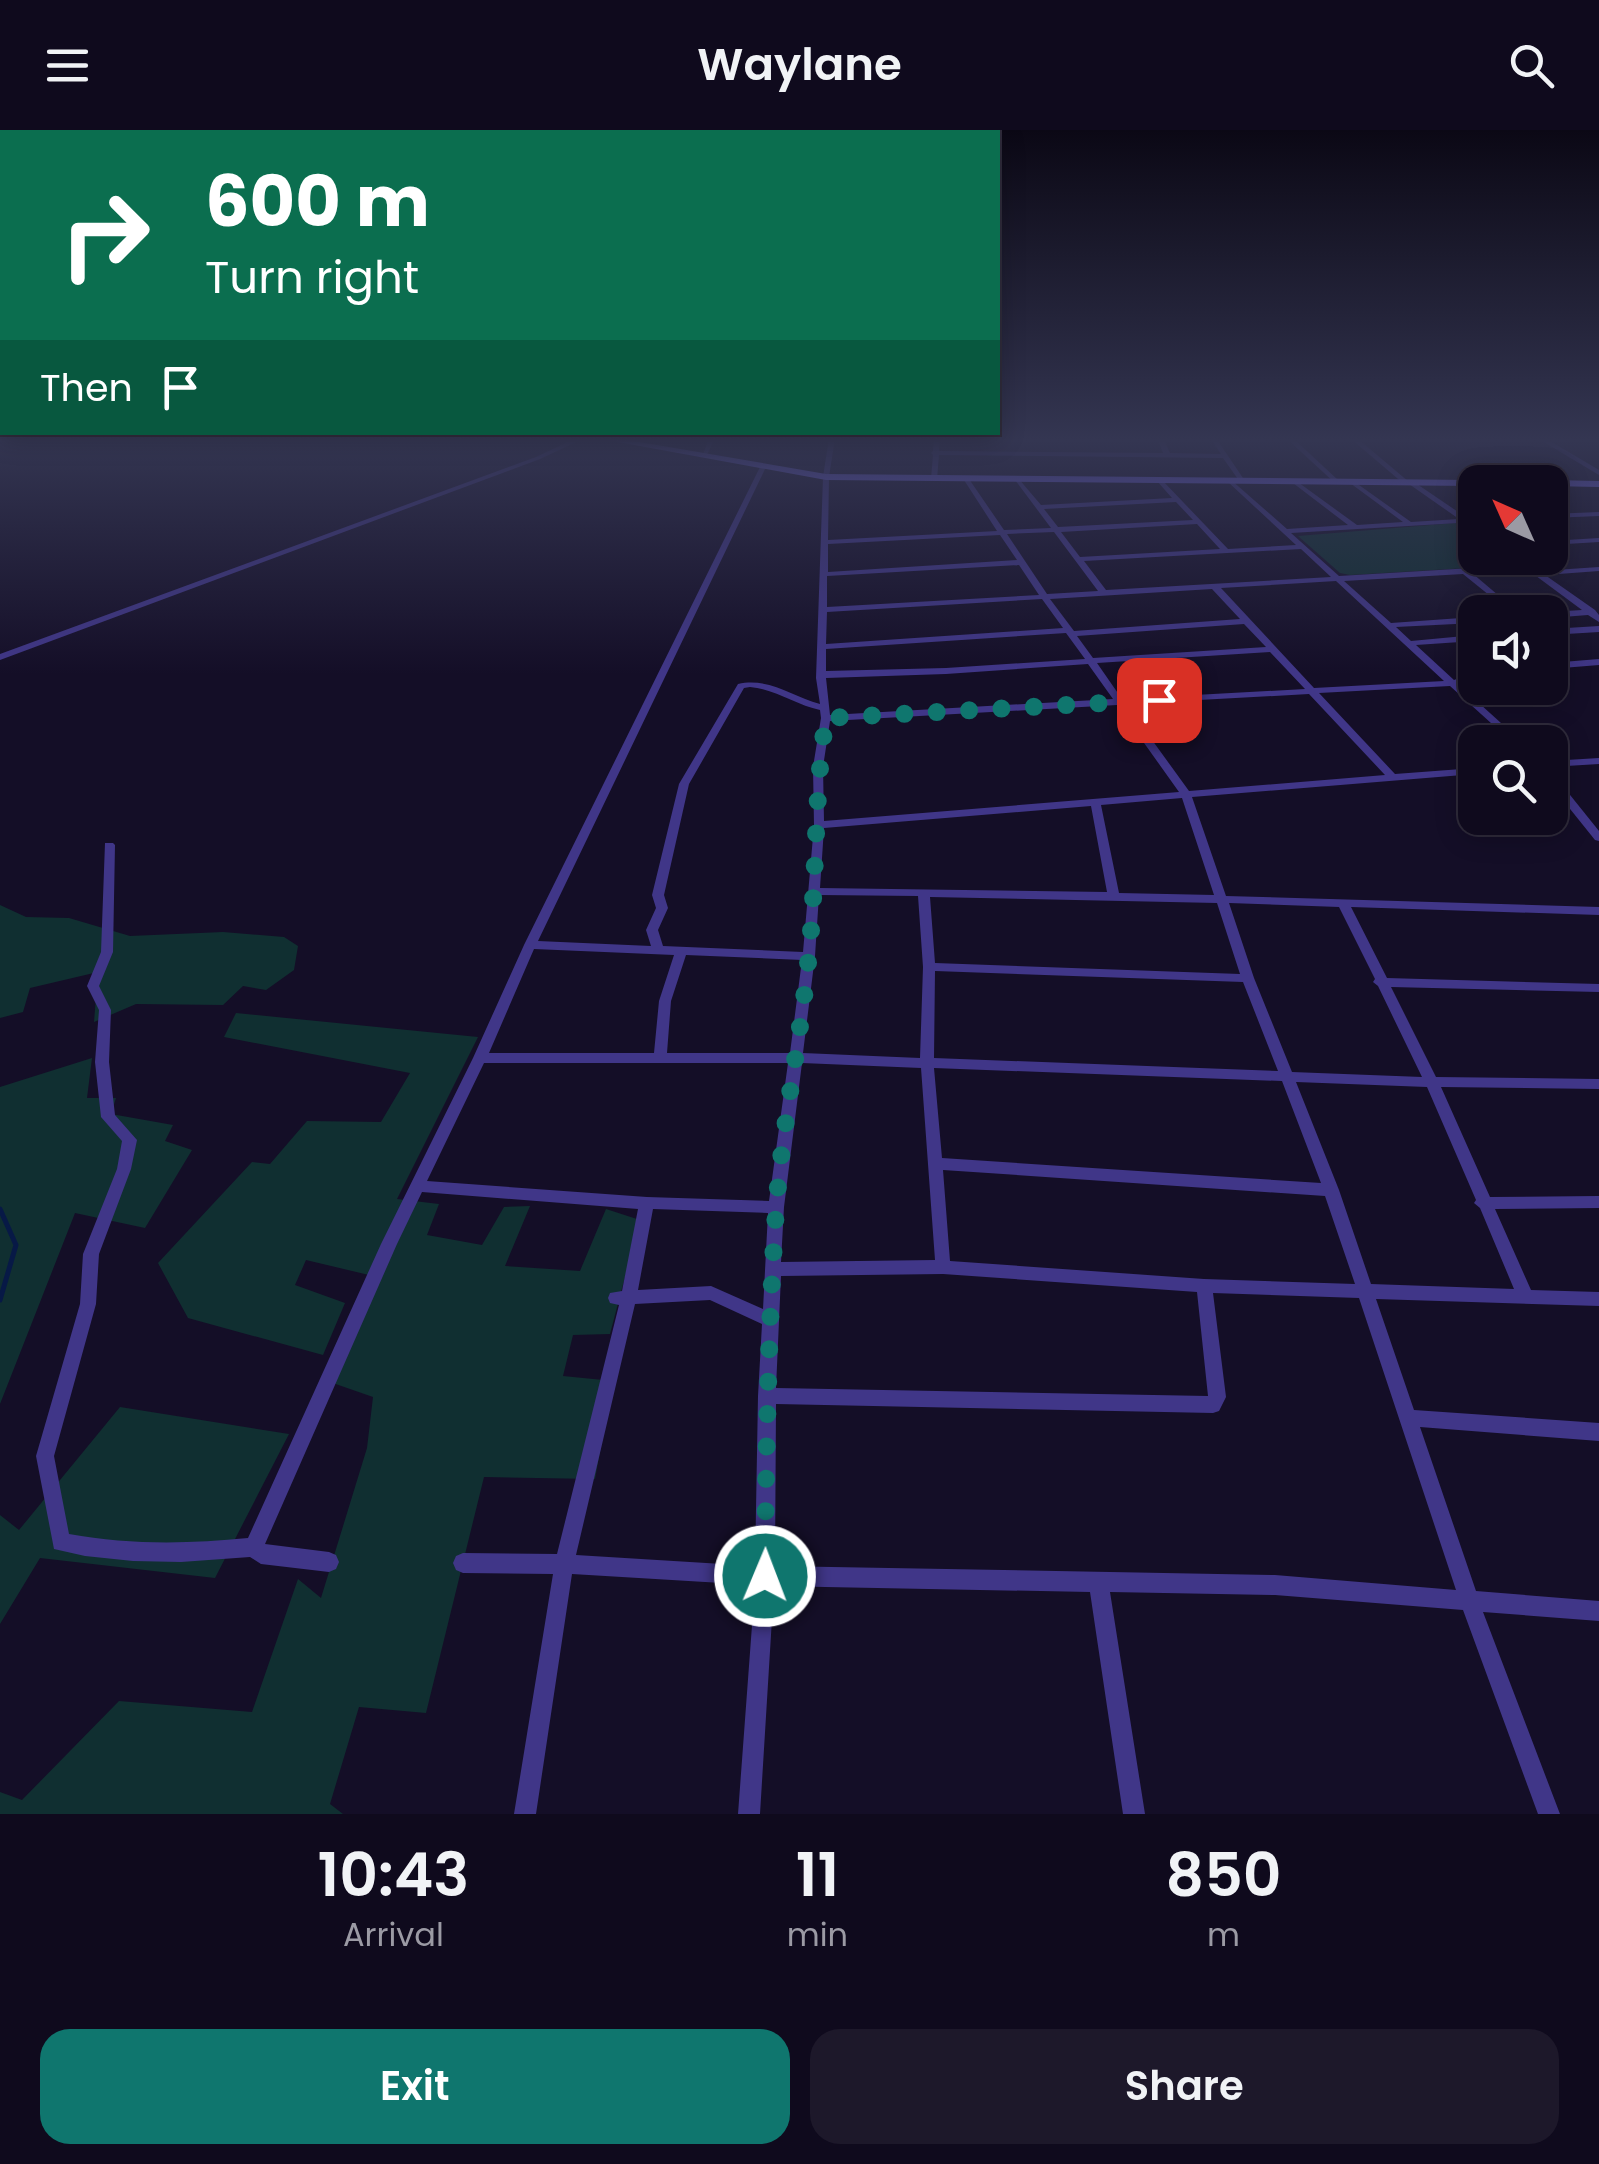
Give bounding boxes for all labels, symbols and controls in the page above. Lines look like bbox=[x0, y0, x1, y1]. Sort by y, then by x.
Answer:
text: Waylane bbox=[697, 33, 902, 96]
icon: menu bbox=[40, 38, 95, 93]
icon: search bbox=[1504, 38, 1559, 93]
text: 600 m bbox=[205, 152, 430, 251]
icon: right bbox=[40, 170, 170, 300]
text: Turn right bbox=[205, 246, 419, 309]
icon: arrive bbox=[153, 360, 208, 415]
text: Then bbox=[40, 361, 133, 414]
north arrow bbox=[1458, 465, 1568, 575]
map controls bbox=[1458, 465, 1568, 835]
button: sound bbox=[1458, 595, 1568, 705]
pin bbox=[1117, 658, 1202, 743]
icon: arrive bbox=[1132, 673, 1187, 728]
button: search bbox=[1458, 725, 1568, 835]
position arrow bbox=[713, 1524, 817, 1628]
text: 10:43 bbox=[317, 1833, 469, 1917]
text: 11 bbox=[796, 1833, 839, 1917]
text: 850 bbox=[1166, 1833, 1282, 1917]
text: Arrival bbox=[343, 1912, 444, 1957]
text: min bbox=[787, 1912, 848, 1957]
text: m bbox=[1207, 1912, 1240, 1957]
button: Exit bbox=[40, 2029, 790, 2144]
button: Share bbox=[810, 2029, 1559, 2144]

